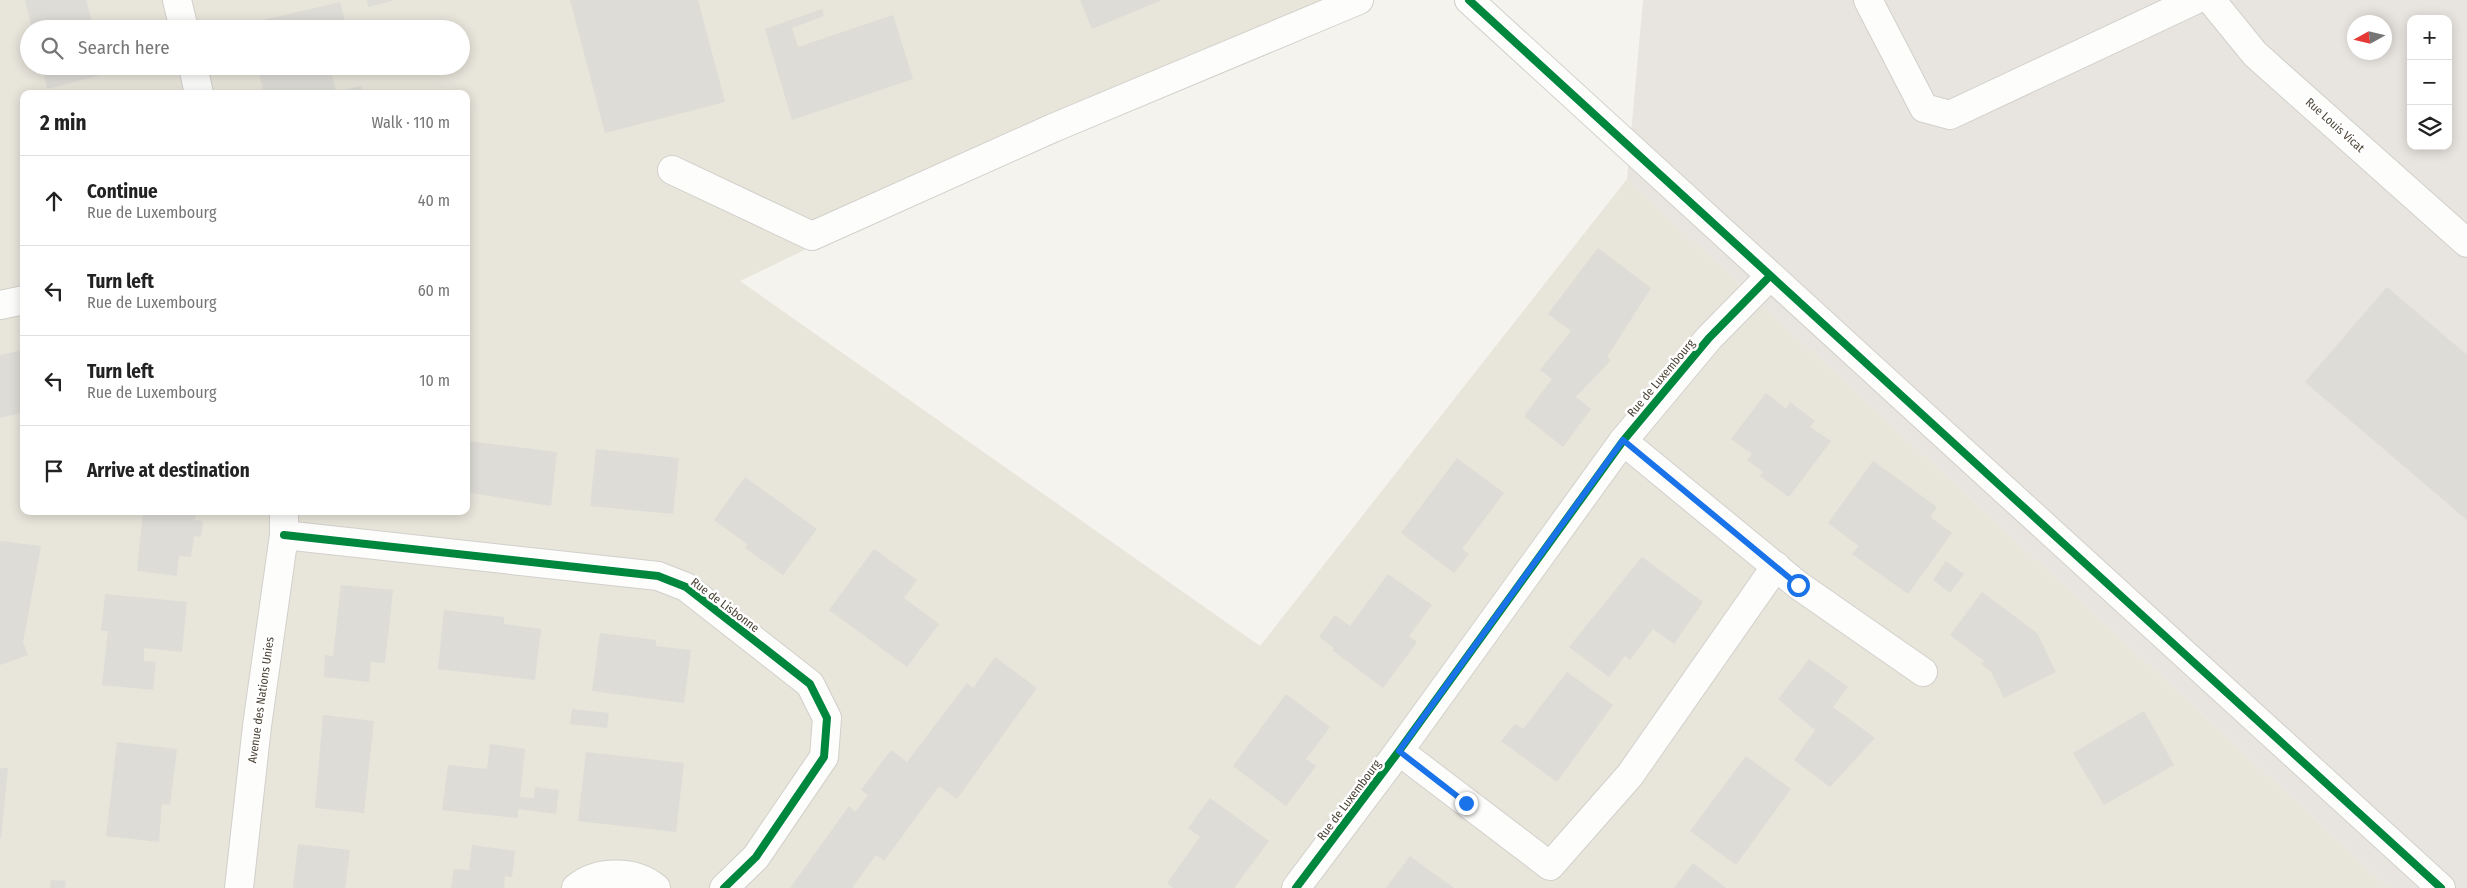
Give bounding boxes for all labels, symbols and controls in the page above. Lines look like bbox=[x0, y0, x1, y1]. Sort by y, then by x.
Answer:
north arrow bbox=[2347, 15, 2392, 60]
map controls bbox=[2407, 15, 2452, 150]
button: + bbox=[2407, 15, 2452, 60]
search box bbox=[20, 20, 470, 75]
icon: search bbox=[38, 34, 66, 62]
text: Search here bbox=[78, 36, 170, 59]
button: − bbox=[2407, 60, 2452, 105]
street label: Rue Louis Vicat bbox=[2303, 95, 2367, 155]
button: layers bbox=[2407, 105, 2452, 150]
text: 2 min bbox=[40, 110, 87, 136]
text: Walk · 110 m bbox=[372, 113, 450, 132]
text: Continue bbox=[87, 180, 158, 203]
icon: ahead bbox=[40, 187, 68, 215]
text: 40 m bbox=[418, 191, 450, 210]
text: Rue de Luxembourg bbox=[87, 203, 216, 222]
text: Turn left bbox=[87, 270, 154, 293]
icon: left bbox=[40, 277, 68, 305]
text: 60 m bbox=[418, 281, 450, 300]
text: Rue de Luxembourg bbox=[87, 293, 216, 312]
street label: Rue de Luxembourg bbox=[1624, 336, 1698, 420]
text: Turn left bbox=[87, 360, 154, 383]
icon: left bbox=[40, 367, 68, 395]
text: 10 m bbox=[419, 371, 450, 390]
text: Rue de Luxembourg bbox=[87, 383, 216, 402]
icon: arrive bbox=[40, 457, 68, 485]
text: Arrive at destination bbox=[87, 459, 250, 482]
route start bbox=[1787, 574, 1810, 597]
street label: Rue de Lisbonne bbox=[688, 575, 762, 635]
street label: Avenue des Nations Unies bbox=[245, 636, 277, 764]
street label: Rue de Luxembourg bbox=[1314, 757, 1384, 843]
route end bbox=[1455, 792, 1478, 815]

